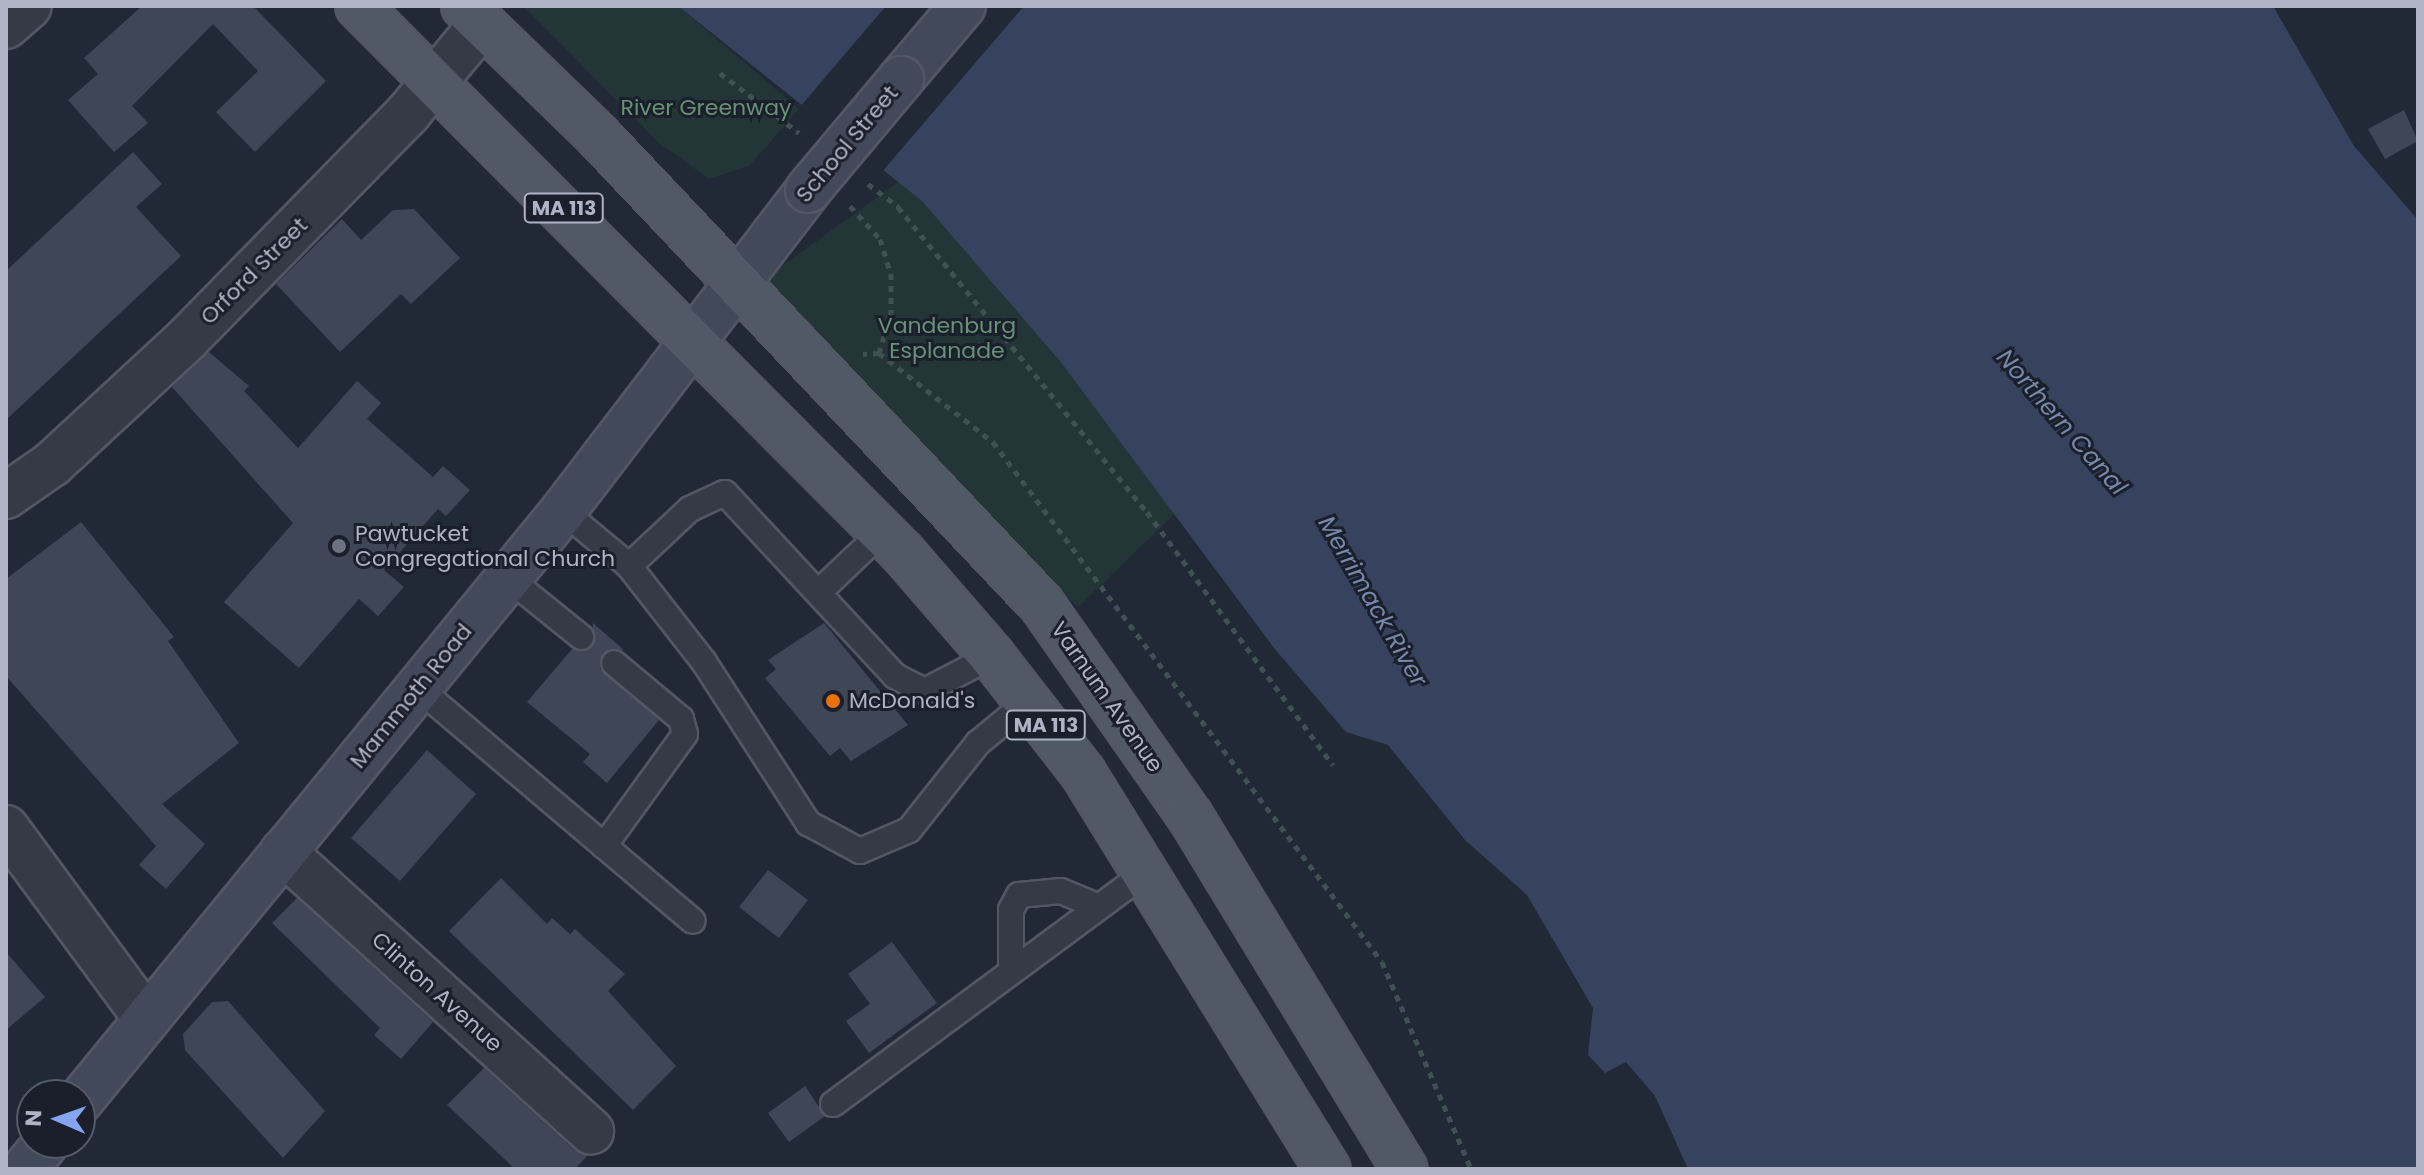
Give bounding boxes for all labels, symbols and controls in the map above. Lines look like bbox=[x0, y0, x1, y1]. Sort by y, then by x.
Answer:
street label: School Street bbox=[791, 80, 903, 208]
park label: River Greenway bbox=[621, 95, 791, 121]
road number: MA 113 bbox=[522, 192, 606, 224]
street label: Orford Street bbox=[195, 212, 313, 330]
park label: Vandenburg Esplanade bbox=[878, 312, 1016, 364]
water label: Northern Canal bbox=[1991, 343, 2133, 501]
water label: Merrimack River bbox=[1312, 511, 1434, 691]
place label: Pawtucket Congregational Church bbox=[355, 520, 615, 572]
marker: Pawtucket Congregational Church bbox=[330, 537, 348, 555]
street label: Varnum Avenue bbox=[1045, 617, 1169, 777]
street label: Mammoth Road bbox=[345, 618, 477, 774]
place label: McDonald's bbox=[849, 688, 975, 714]
marker: McDonald's bbox=[824, 692, 842, 710]
road number: MA 113 bbox=[1004, 709, 1088, 741]
street label: Clinton Avenue bbox=[366, 926, 508, 1058]
north arrow bbox=[16, 1079, 96, 1159]
text: N bbox=[18, 1109, 49, 1127]

